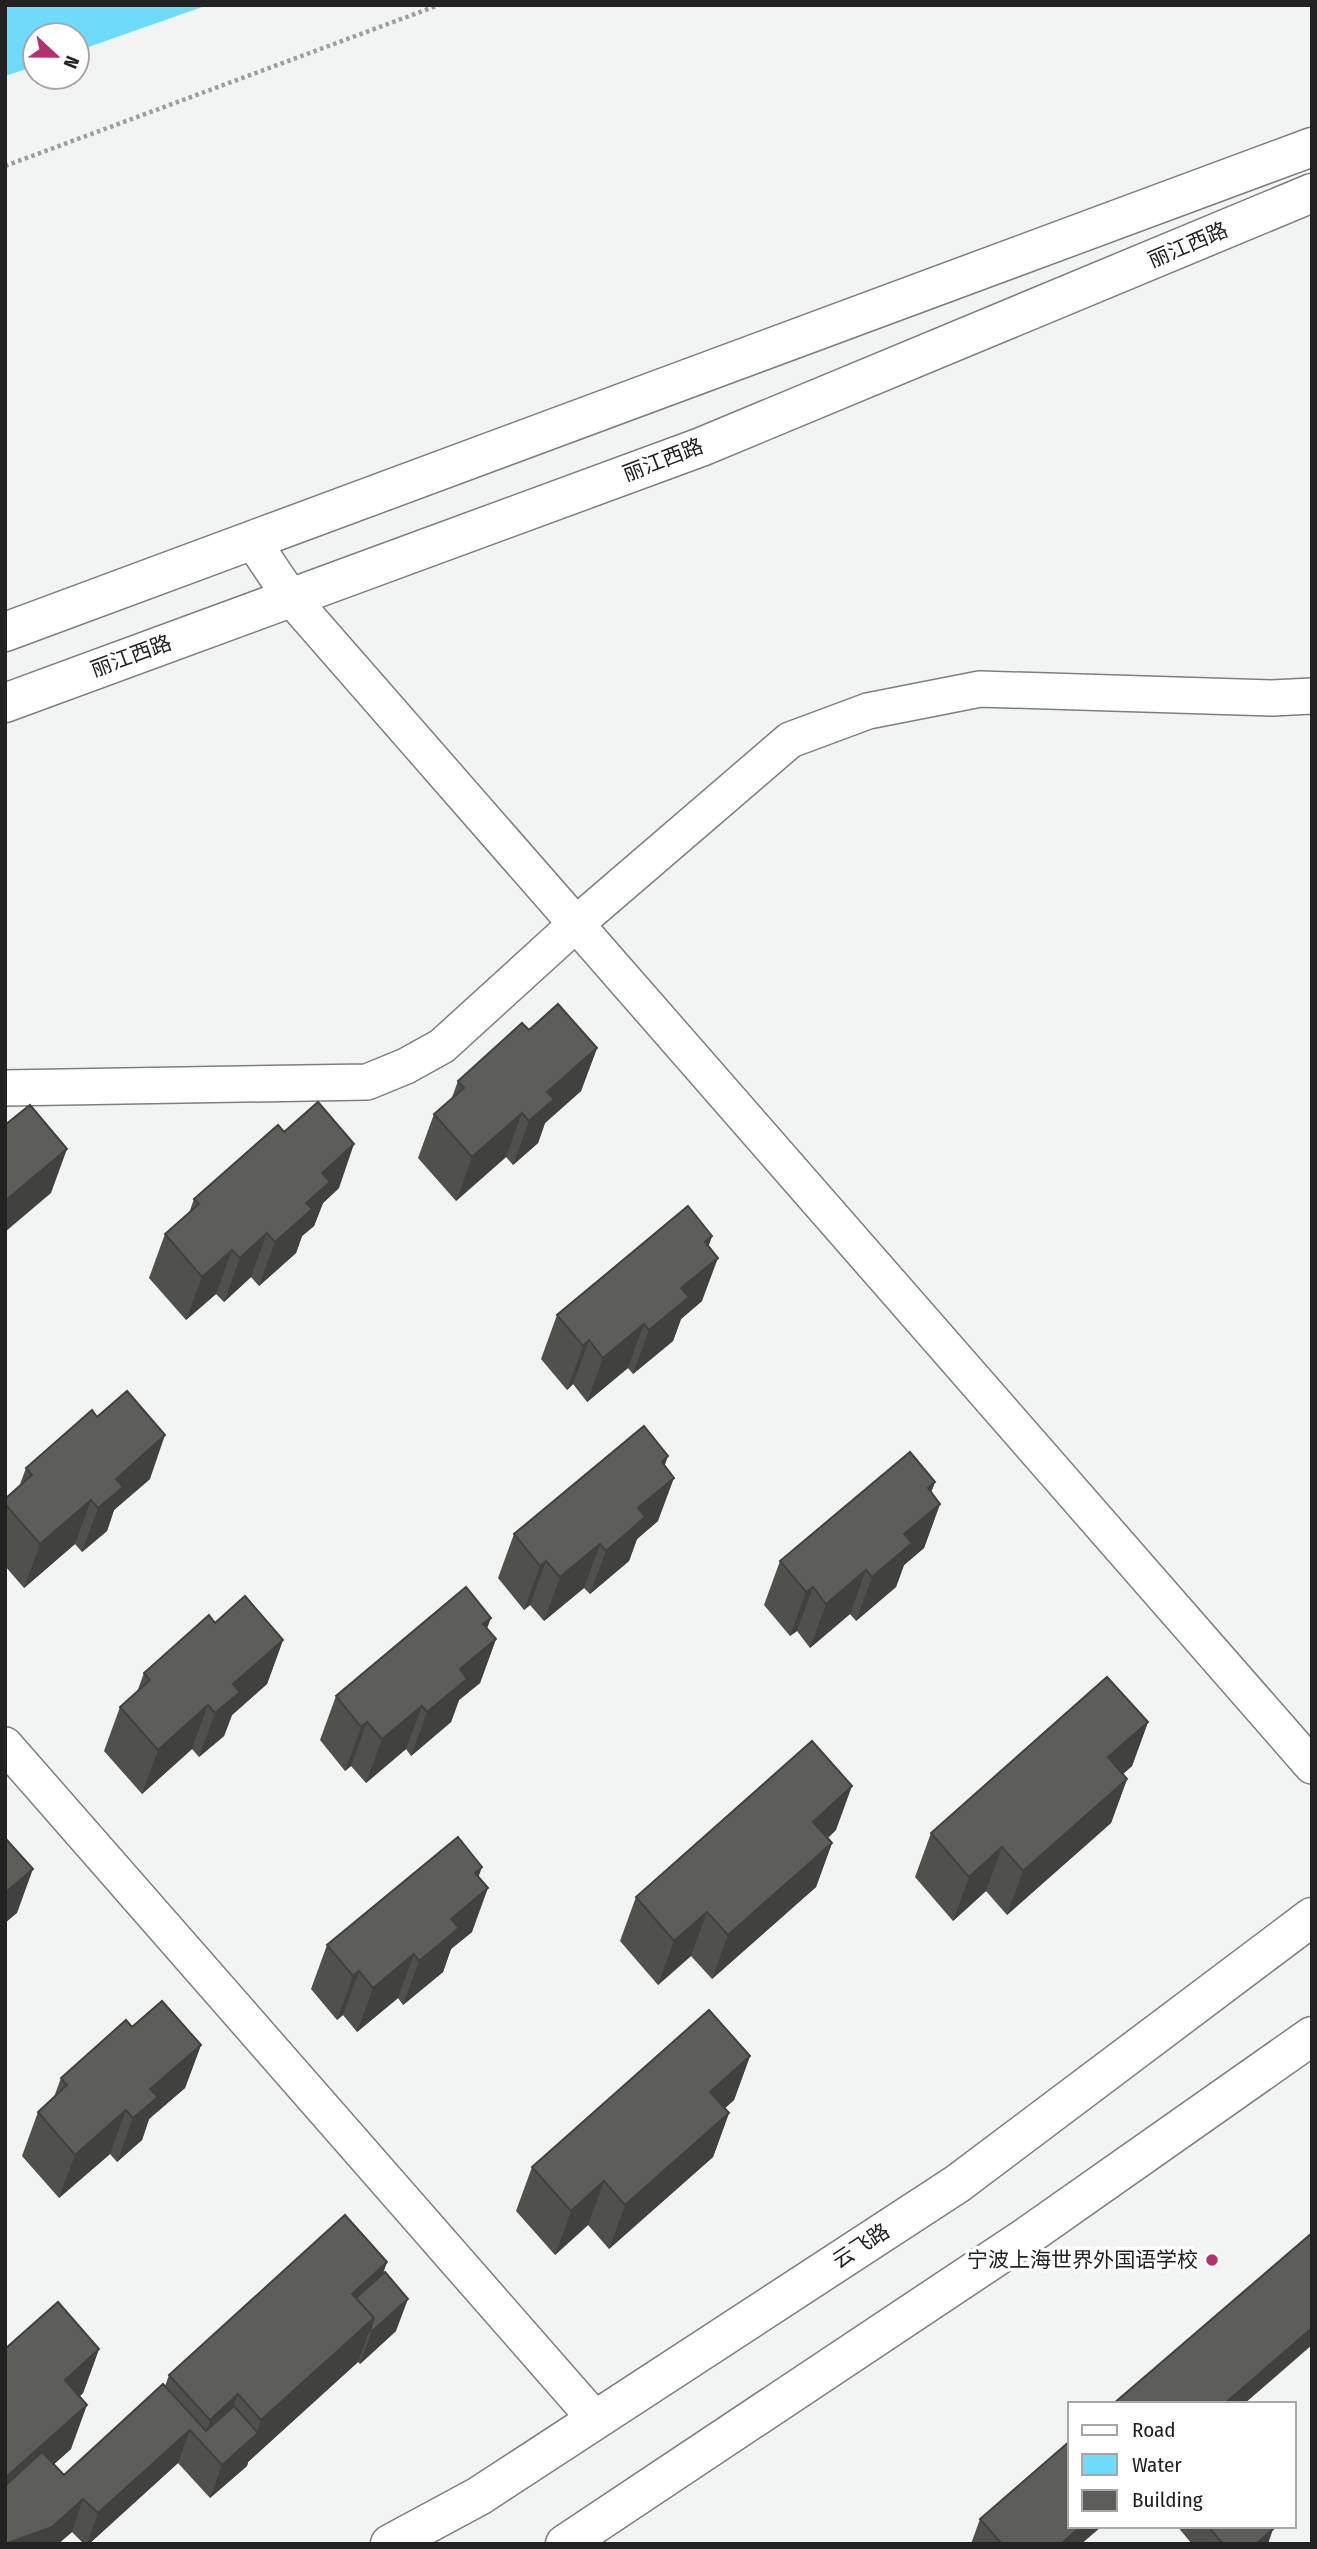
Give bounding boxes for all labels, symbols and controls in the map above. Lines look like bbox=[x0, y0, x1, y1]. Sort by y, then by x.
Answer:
north arrow bbox=[21, 21, 91, 91]
text: N bbox=[59, 53, 84, 72]
street label: 丽江西路 bbox=[1144, 217, 1232, 273]
street label: 丽江西路 bbox=[619, 433, 707, 487]
street label: 丽江西路 bbox=[87, 629, 175, 683]
street label: 云飞路 bbox=[828, 2218, 894, 2274]
place label: 宁波上海世界外国语学校 bbox=[967, 2247, 1198, 2273]
marker: 宁波上海世界外国语学校 bbox=[1204, 2252, 1220, 2268]
legend bbox=[1068, 2402, 1296, 2528]
text: Road bbox=[1132, 2417, 1176, 2443]
text: Water bbox=[1132, 2452, 1182, 2478]
text: Building bbox=[1132, 2487, 1203, 2513]

